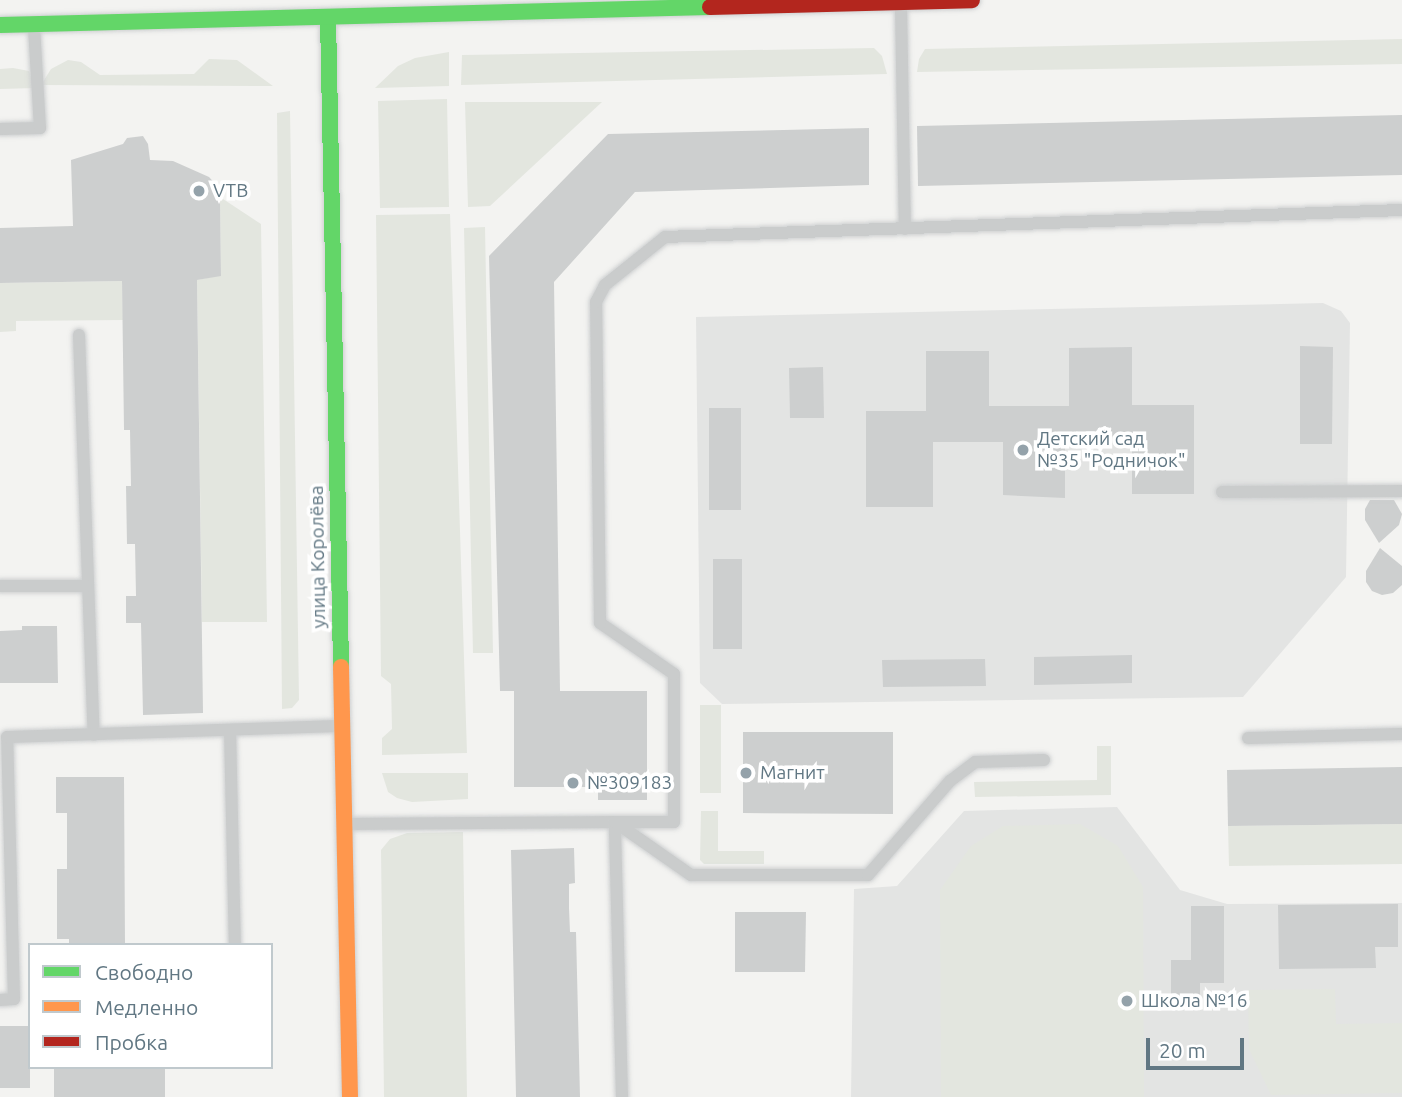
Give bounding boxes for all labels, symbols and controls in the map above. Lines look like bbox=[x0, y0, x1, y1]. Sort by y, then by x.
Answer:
place label: VTB bbox=[213, 180, 248, 202]
marker: VTB bbox=[191, 183, 207, 199]
place label: Детский сад №35 "Родничок" bbox=[1037, 428, 1185, 472]
marker: Детский сад №35 "Родничок" bbox=[1015, 442, 1031, 458]
street label: улица Королёва bbox=[305, 485, 331, 629]
place label: Магнит bbox=[760, 762, 825, 784]
marker: Магнит bbox=[738, 765, 754, 781]
place label: №309183 bbox=[587, 772, 672, 794]
marker: №309183 bbox=[565, 775, 581, 791]
legend bbox=[28, 943, 273, 1069]
text: Свободно bbox=[95, 960, 193, 984]
place label: Школа №16 bbox=[1141, 990, 1248, 1012]
marker: Школа №16 bbox=[1119, 993, 1135, 1009]
text: Медленно bbox=[95, 995, 198, 1019]
scale bar bbox=[1150, 1024, 1248, 1068]
text: Пробка bbox=[95, 1030, 168, 1054]
text: 20 m bbox=[1159, 1038, 1206, 1062]

